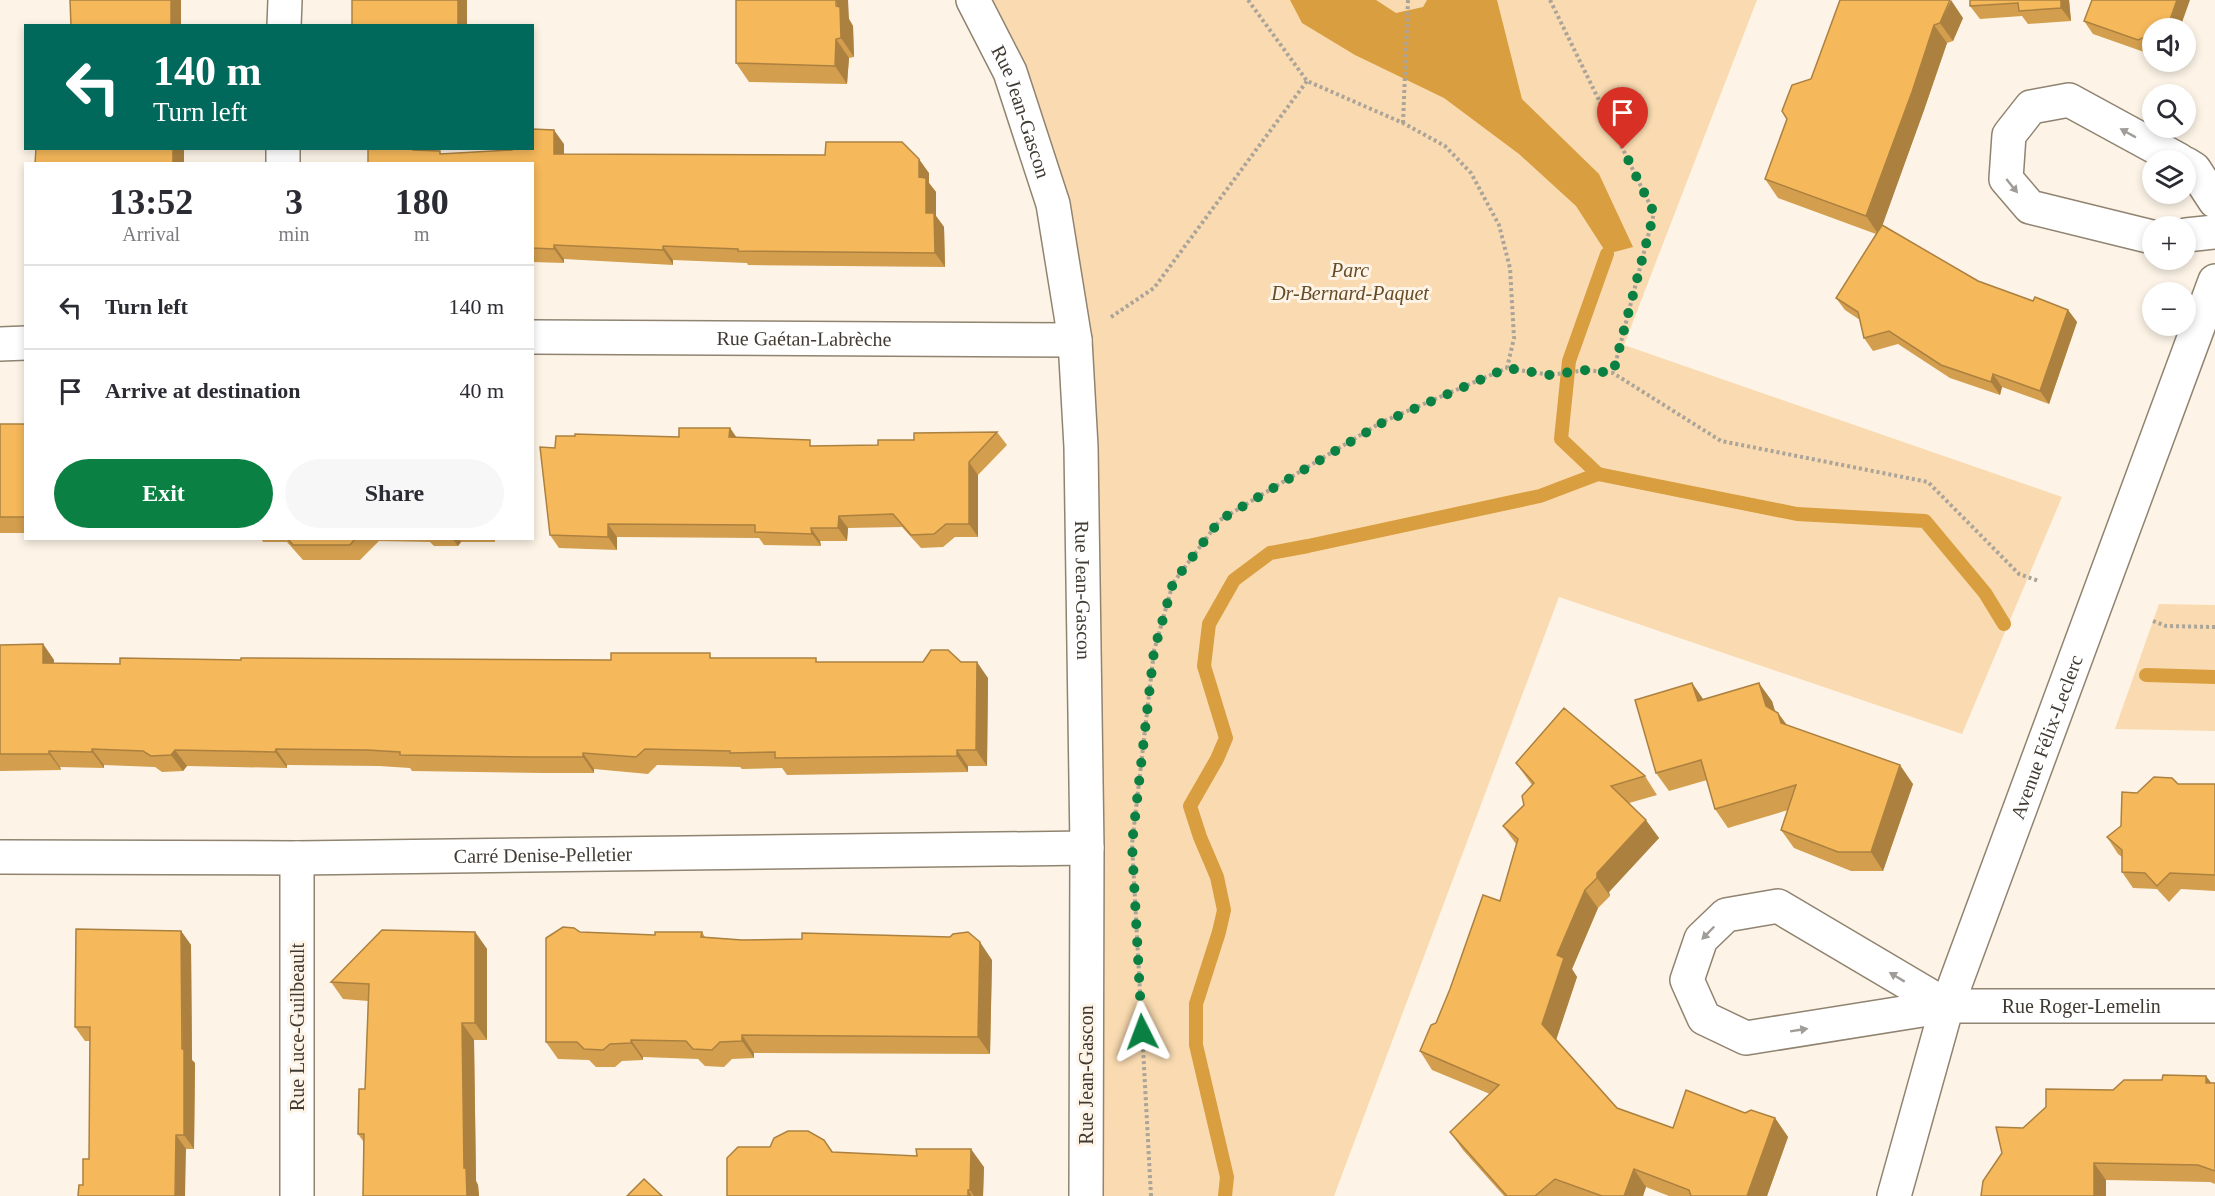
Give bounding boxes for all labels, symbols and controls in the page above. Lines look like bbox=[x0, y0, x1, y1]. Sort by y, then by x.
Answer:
map controls bbox=[2142, 18, 2196, 336]
button: sound bbox=[2142, 18, 2196, 72]
street label: Rue Jean-Gascon bbox=[987, 41, 1055, 181]
icon: left bbox=[54, 48, 132, 126]
text: 140 m bbox=[153, 48, 262, 94]
button: search bbox=[2142, 84, 2196, 138]
pin bbox=[1597, 87, 1648, 149]
icon: arrive bbox=[1606, 96, 1639, 129]
text: Turn left bbox=[153, 97, 247, 127]
one-way arrow bbox=[2119, 128, 2136, 138]
button: layers bbox=[2142, 150, 2196, 204]
one-way arrow bbox=[2006, 178, 2019, 194]
text: 13:52 bbox=[109, 182, 193, 222]
text: 3 bbox=[285, 182, 303, 222]
text: 180 bbox=[395, 182, 449, 222]
button: + bbox=[2142, 216, 2196, 270]
text: Arrival bbox=[122, 223, 180, 245]
text: min bbox=[278, 223, 310, 245]
text: m bbox=[414, 223, 430, 245]
park label: Parc Dr-Bernard-Paquet bbox=[1270, 259, 1429, 305]
button: − bbox=[2142, 282, 2196, 336]
icon: left bbox=[54, 291, 87, 324]
text: Turn left bbox=[105, 294, 188, 319]
text: 140 m bbox=[448, 294, 504, 319]
street label: Rue Gaétan-Labrèche bbox=[716, 327, 892, 350]
icon: arrive bbox=[54, 375, 87, 408]
text: Arrive at destination bbox=[105, 378, 301, 403]
text: 40 m bbox=[459, 378, 504, 403]
button: Exit bbox=[54, 459, 273, 528]
button: Share bbox=[285, 459, 504, 528]
street label: Rue Jean-Gascon bbox=[1071, 520, 1095, 660]
street label: Avenue Félix-Leclerc bbox=[2006, 652, 2087, 822]
street label: Carré Denise-Pelletier bbox=[454, 843, 633, 867]
one-way arrow bbox=[1702, 925, 1716, 939]
street label: Rue Luce-Guilbeault bbox=[286, 942, 308, 1111]
one-way arrow bbox=[1889, 971, 1905, 982]
street label: Rue Roger-Lemelin bbox=[2002, 995, 2161, 1018]
position arrow bbox=[1110, 1000, 1174, 1064]
street label: Rue Jean-Gascon bbox=[1075, 1005, 1097, 1145]
one-way arrow bbox=[1789, 1025, 1808, 1034]

